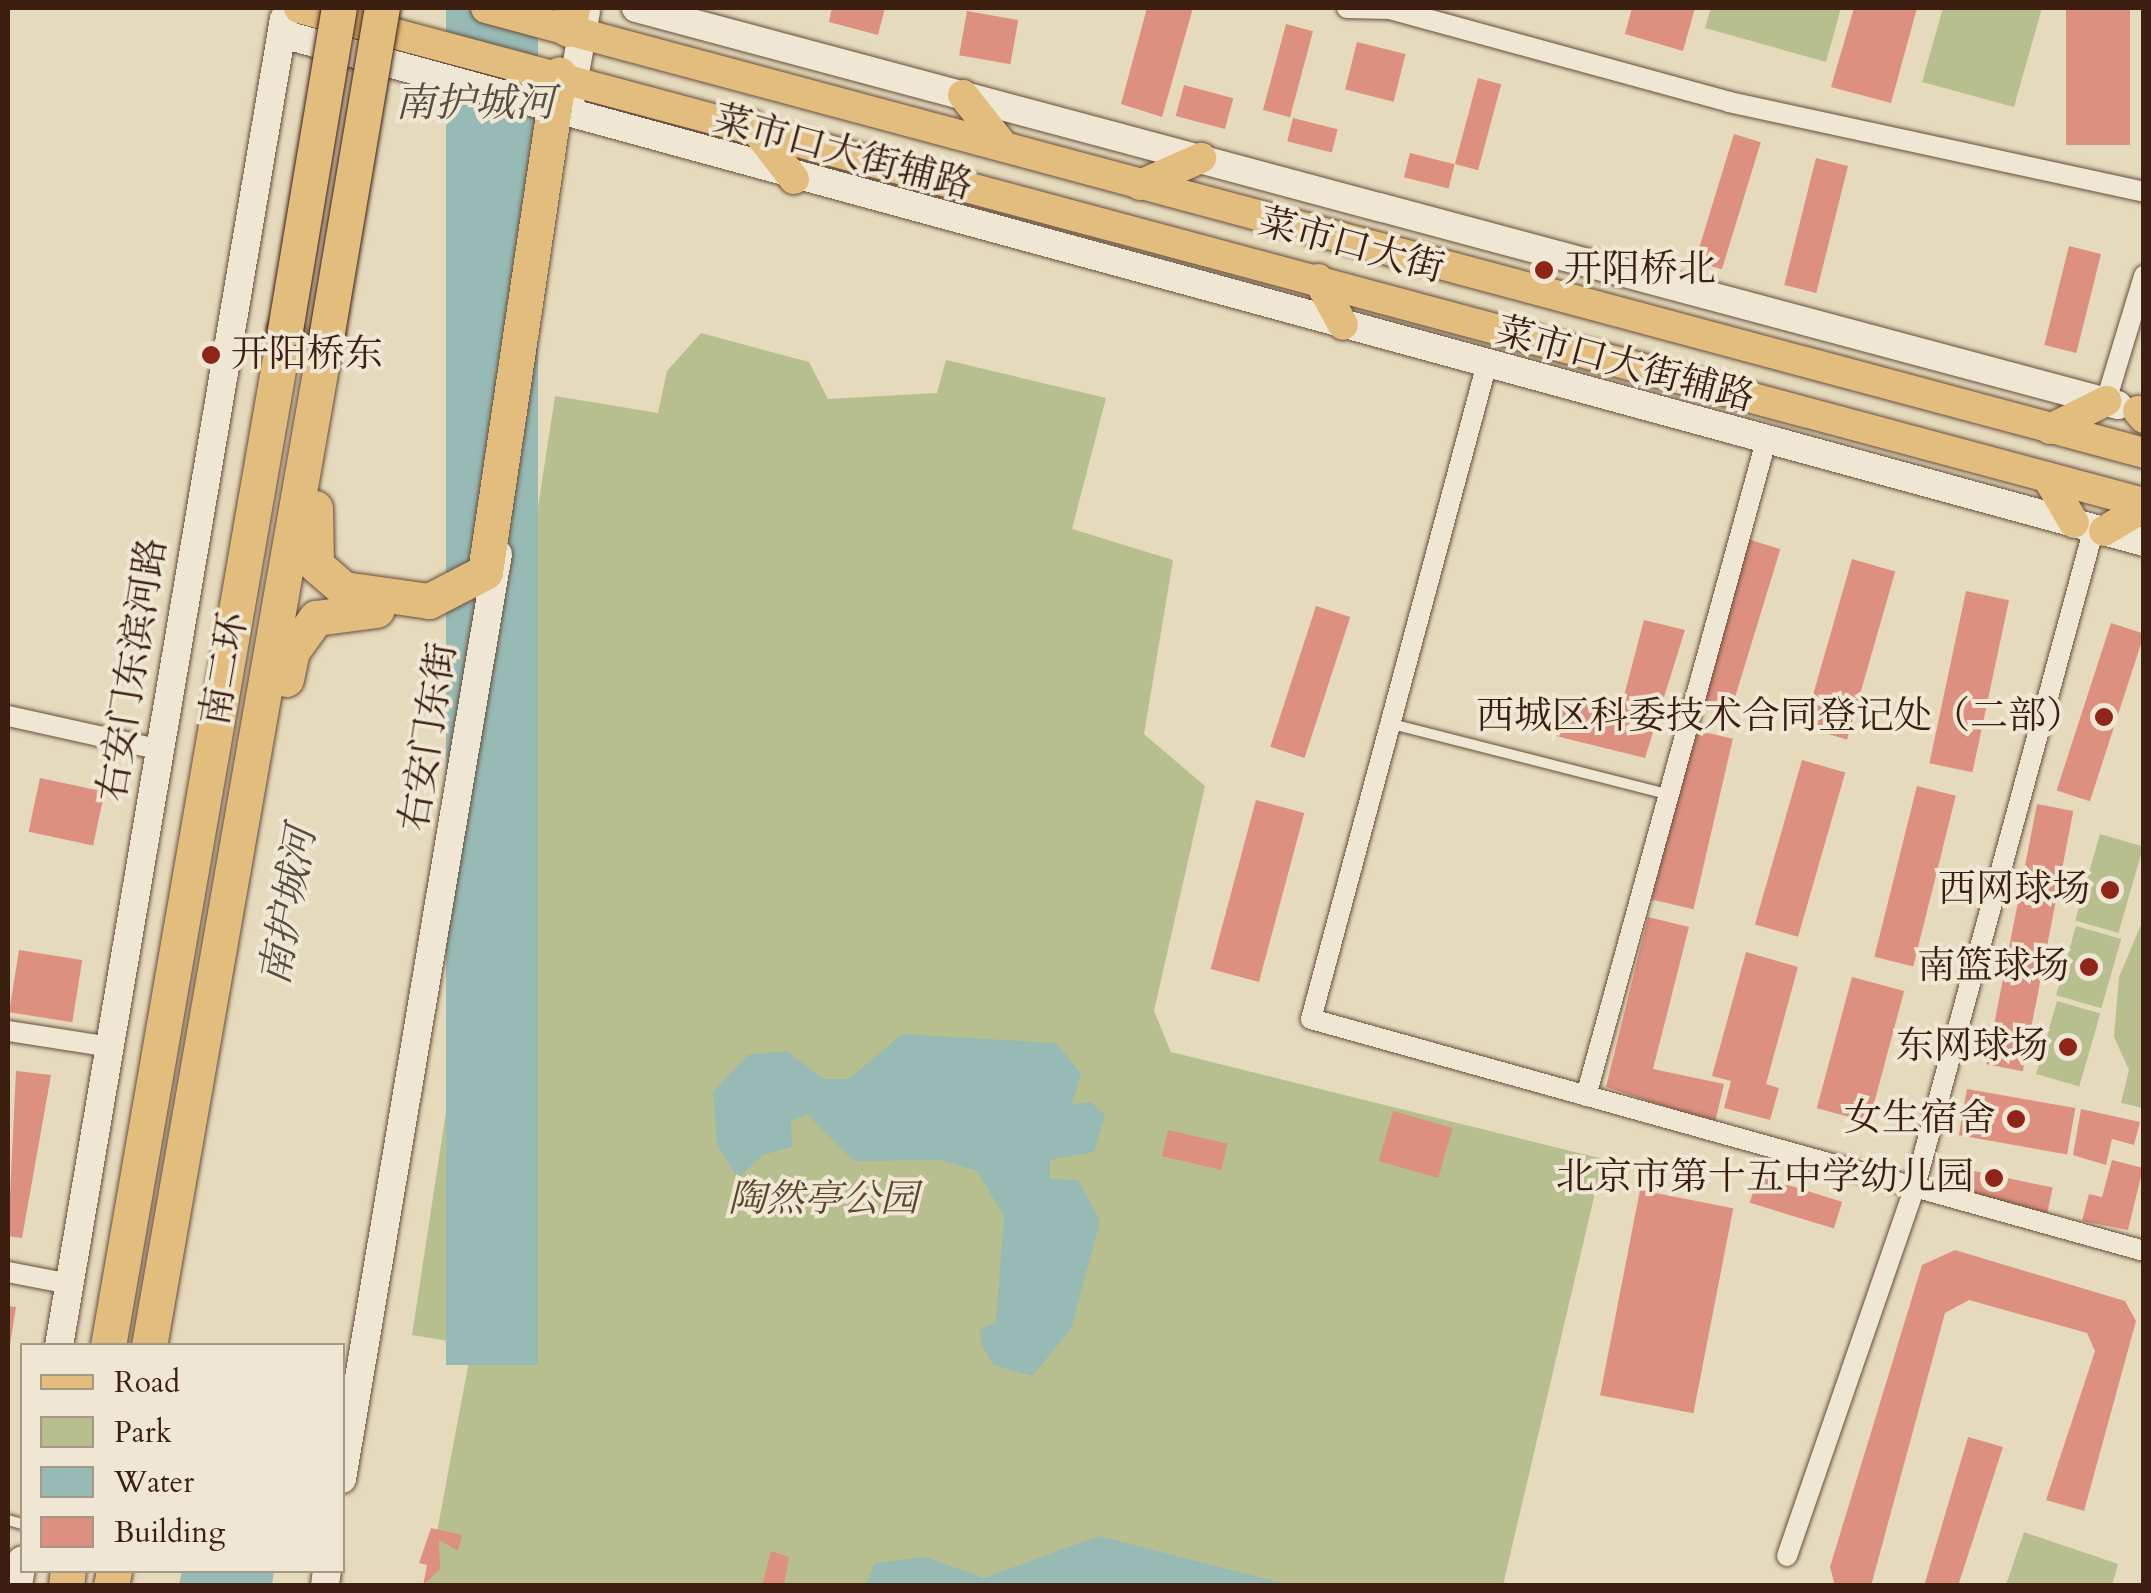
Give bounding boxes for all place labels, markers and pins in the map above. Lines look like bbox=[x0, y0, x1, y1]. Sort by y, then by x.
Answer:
place label: 开阳桥北 bbox=[1564, 247, 1716, 293]
marker: 开阳桥北 bbox=[1533, 259, 1555, 281]
place label: 开阳桥东 bbox=[231, 332, 383, 378]
marker: 开阳桥东 bbox=[200, 344, 222, 366]
place label: 西城区科委技术合同登记处（二部） bbox=[1476, 694, 2084, 740]
marker: 西城区科委技术合同登记处（二部） bbox=[2093, 706, 2115, 728]
place label: 西网球场 bbox=[1938, 867, 2090, 913]
marker: 西网球场 bbox=[2099, 879, 2121, 901]
place label: 南篮球场 bbox=[1917, 944, 2069, 990]
marker: 南篮球场 bbox=[2078, 956, 2100, 978]
place label: 东网球场 bbox=[1896, 1024, 2048, 1070]
marker: 东网球场 bbox=[2057, 1036, 2079, 1058]
place label: 女生宿舍 bbox=[1844, 1096, 1996, 1142]
marker: 女生宿舍 bbox=[2005, 1108, 2027, 1130]
place label: 北京市第十五中学幼儿园 bbox=[1556, 1155, 1974, 1201]
marker: 北京市第十五中学幼儿园 bbox=[1983, 1167, 2005, 1189]

